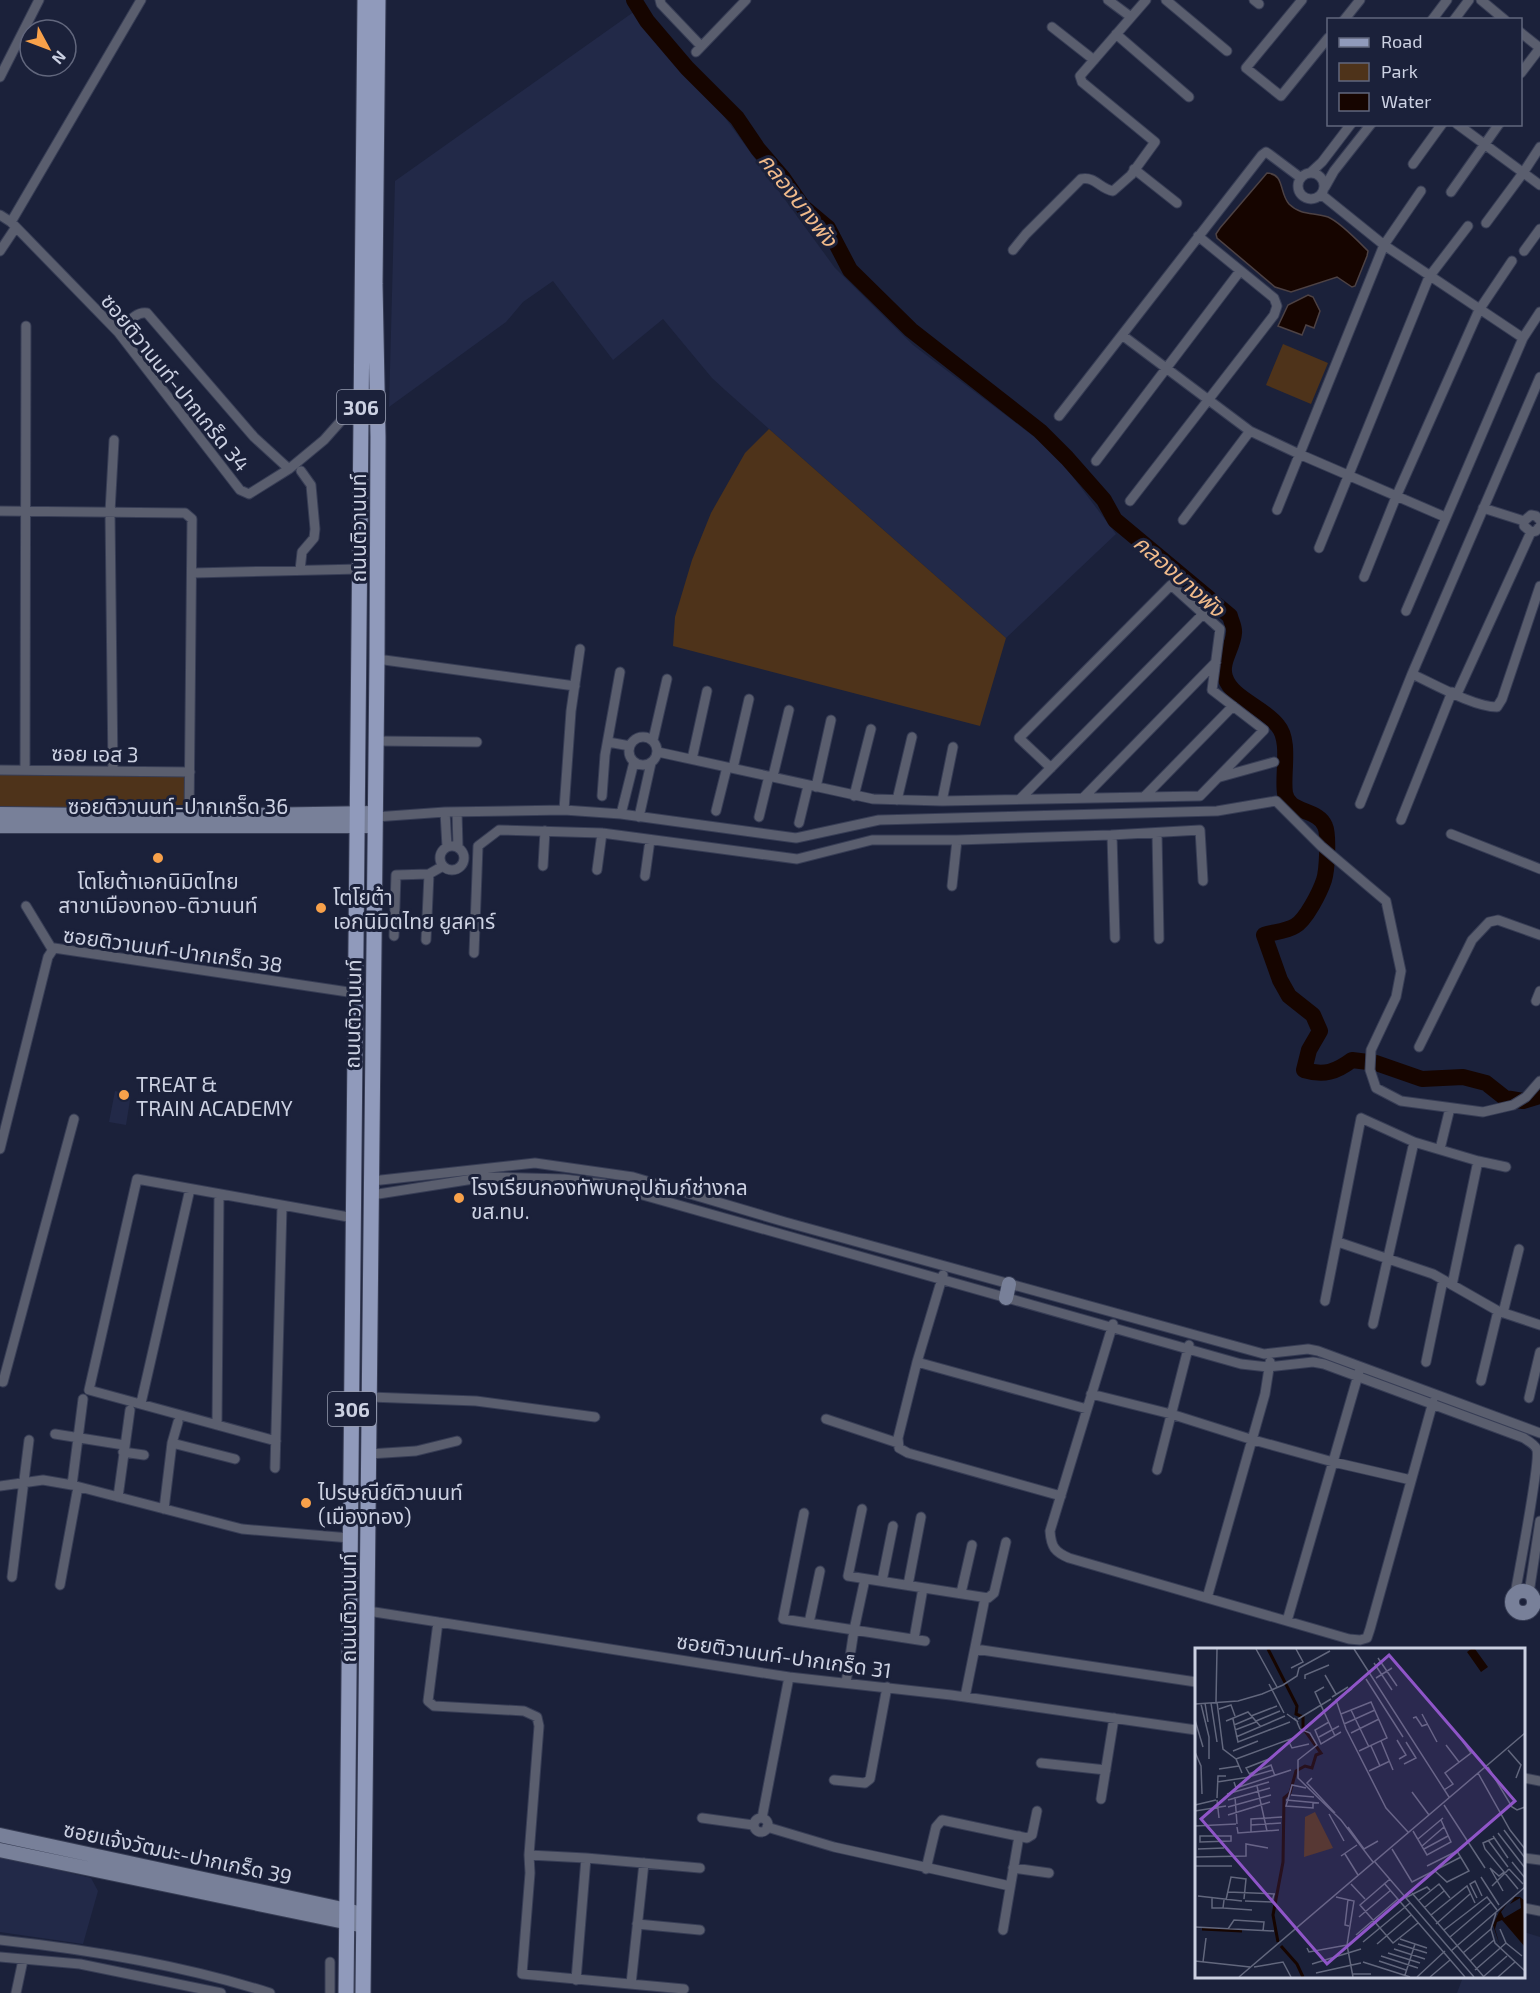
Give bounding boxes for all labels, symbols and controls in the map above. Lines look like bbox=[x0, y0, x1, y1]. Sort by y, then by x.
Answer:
north arrow bbox=[18, 18, 78, 78]
legend bbox=[1327, 18, 1522, 126]
text: Road bbox=[1381, 30, 1422, 52]
text: N bbox=[49, 48, 71, 69]
text: Park bbox=[1381, 60, 1418, 82]
text: Water bbox=[1381, 90, 1431, 112]
water label: คลองบางพัง bbox=[754, 147, 844, 252]
street label: ซอยติวานนท์-ปากเกร็ด 34 bbox=[97, 288, 255, 476]
road number: 306 bbox=[337, 390, 385, 424]
street label: ถนนติวานนท์ bbox=[345, 473, 370, 583]
water label: คลองบางพัง bbox=[1129, 529, 1232, 622]
street label: ซอย เอส 3 bbox=[51, 740, 139, 766]
street label: ซอยติวานนท์-ปากเกร็ด 36 bbox=[68, 793, 288, 818]
marker: โตโยต้าเอกนิมิตไทย สาขาเมืองทอง-ติวานนท์ bbox=[151, 851, 165, 865]
place label: โตโยต้าเอกนิมิตไทย สาขาเมืองทอง-ติวานนท์ bbox=[58, 868, 258, 917]
place label: โตโยต้า เอกนิมิตไทย ยูสคาร์ bbox=[333, 884, 496, 935]
marker: โตโยต้า เอกนิมิตไทย ยูสคาร์ bbox=[314, 901, 328, 915]
street label: ซอยติวานนท์-ปากเกร็ด 38 bbox=[62, 921, 284, 977]
street label: ถนนติวานนท์ bbox=[339, 959, 365, 1069]
place label: TREAT & TRAIN ACADEMY bbox=[136, 1071, 293, 1120]
marker: TREAT & TRAIN ACADEMY bbox=[117, 1088, 131, 1102]
place label: โรงเรียนกองทัพบกอุปถัมภ์ช่างกล ขส.ทบ. bbox=[471, 1174, 748, 1223]
marker: โรงเรียนกองทัพบกอุปถัมภ์ช่างกล ขส.ทบ. bbox=[452, 1191, 466, 1205]
road number: 306 bbox=[328, 1392, 376, 1426]
place label: ไปรษณีย์ติวานนท์ (เมืองทอง) bbox=[317, 1479, 463, 1528]
marker: ไปรษณีย์ติวานนท์ (เมืองทอง) bbox=[299, 1496, 313, 1510]
street label: ถนนติวานนท์ bbox=[335, 1553, 360, 1663]
street label: ซอยติวานนท์-ปากเกร็ด 31 bbox=[675, 1628, 893, 1682]
inset map bbox=[1195, 1648, 1525, 1978]
street label: ซอยแจ้งวัฒนะ-ปากเกร็ด 39 bbox=[62, 1816, 294, 1888]

